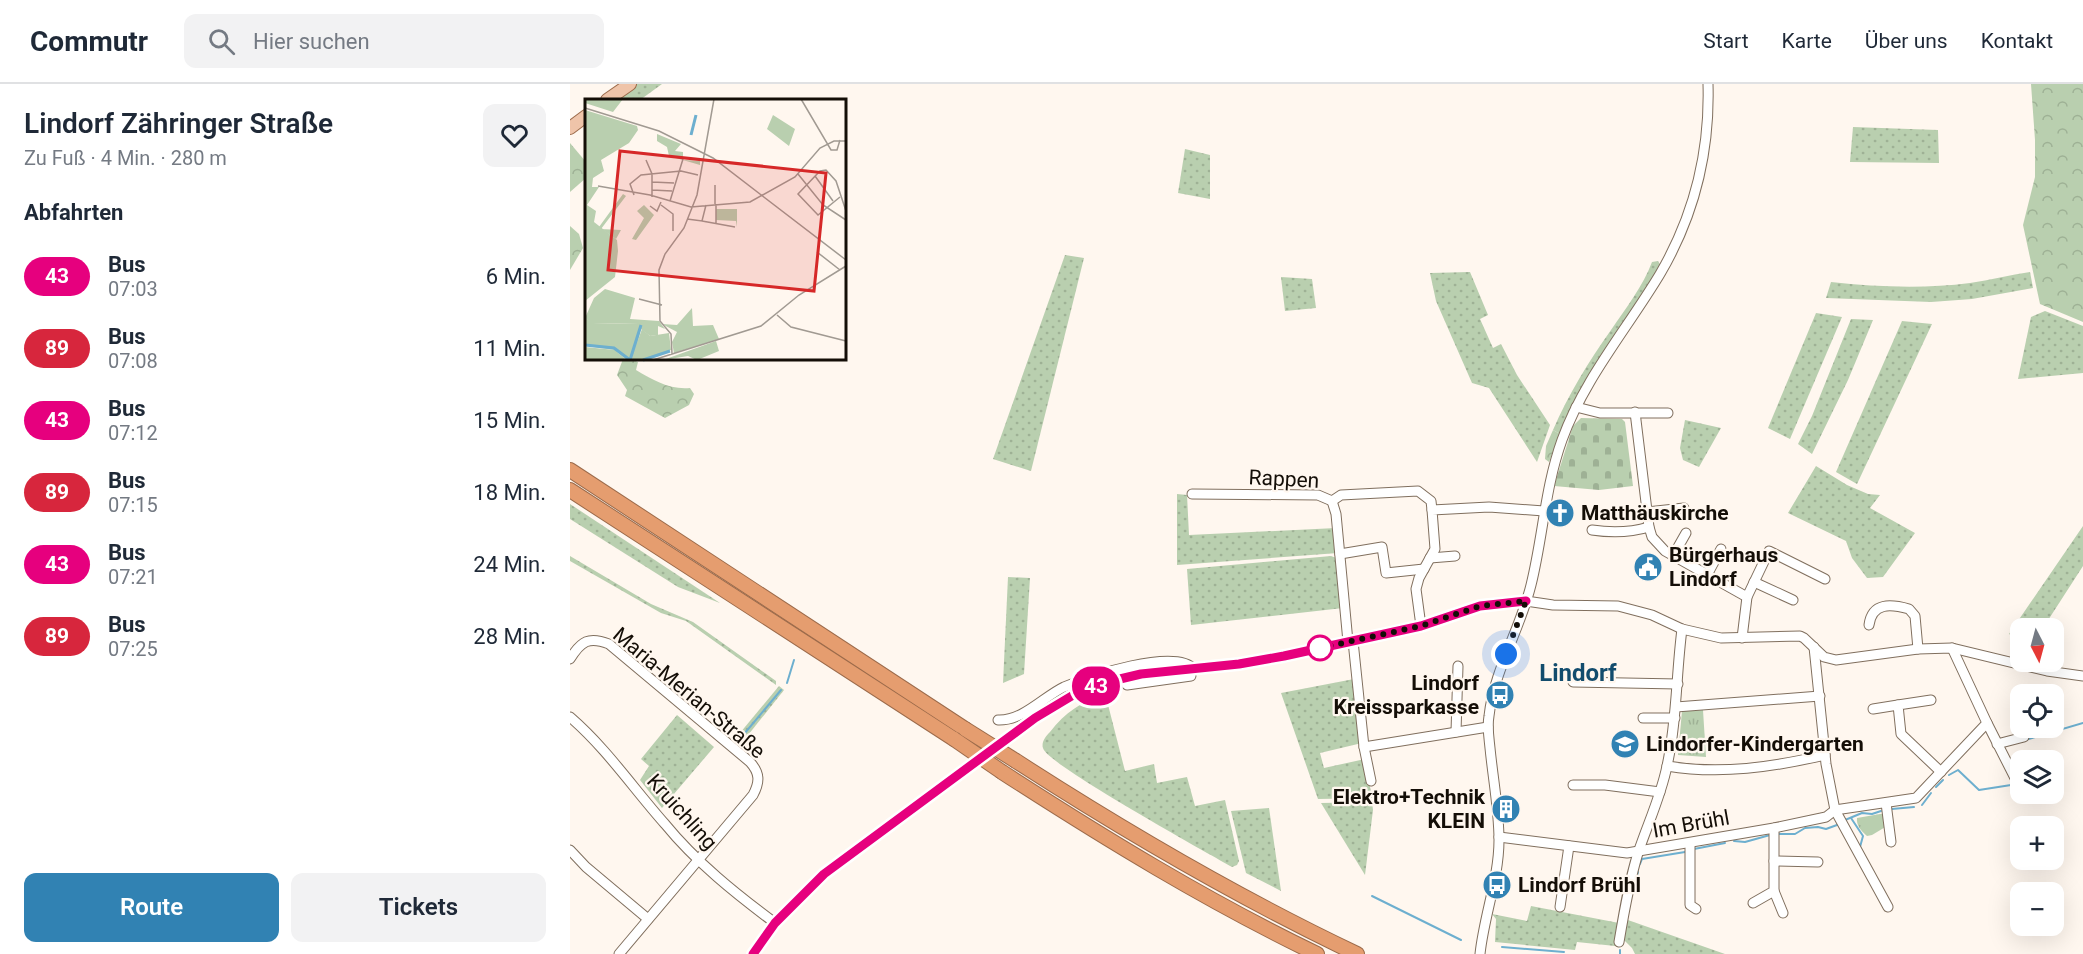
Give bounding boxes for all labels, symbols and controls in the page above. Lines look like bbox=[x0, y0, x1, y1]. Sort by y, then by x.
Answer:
search box bbox=[184, 14, 604, 68]
text: Commutr bbox=[30, 25, 148, 58]
icon: search bbox=[205, 25, 238, 58]
text: Hier suchen bbox=[253, 29, 370, 54]
text: Start bbox=[1703, 29, 1749, 53]
text: Karte bbox=[1782, 29, 1832, 53]
text: Über uns bbox=[1865, 29, 1948, 53]
text: Kontakt bbox=[1981, 29, 2053, 53]
inset map bbox=[585, 99, 846, 360]
button: heart bbox=[483, 104, 546, 167]
text: Lindorf Zähringer Straße bbox=[24, 107, 333, 140]
text: Zu Fuß · 4 Min. · 280 m bbox=[24, 146, 227, 170]
text: Abfahrten bbox=[24, 200, 123, 225]
text: Bus bbox=[108, 252, 146, 277]
text: 43 bbox=[45, 264, 69, 288]
text: 6 Min. bbox=[486, 264, 546, 289]
text: 07:03 bbox=[108, 277, 158, 301]
text: Bus bbox=[108, 324, 146, 349]
text: 89 bbox=[45, 336, 69, 360]
text: 11 Min. bbox=[473, 336, 546, 361]
text: 07:08 bbox=[108, 349, 158, 373]
text: Bus bbox=[108, 396, 146, 421]
text: 43 bbox=[45, 408, 69, 432]
text: 15 Min. bbox=[473, 408, 546, 433]
text: 07:12 bbox=[108, 421, 158, 445]
street label: Rappen bbox=[1248, 465, 1320, 493]
text: Bus bbox=[108, 468, 146, 493]
text: 89 bbox=[45, 480, 69, 504]
text: 18 Min. bbox=[473, 480, 546, 505]
text: 07:15 bbox=[108, 493, 158, 517]
church icon: Matthäuskirche bbox=[1544, 497, 1576, 529]
place label: Matthäuskirche bbox=[1581, 501, 1729, 525]
text: Bus bbox=[108, 540, 146, 565]
place label: Bürgerhaus Lindorf bbox=[1669, 543, 1778, 591]
public building icon: Bürgerhaus Lindorf bbox=[1632, 551, 1664, 583]
text: 43 bbox=[45, 552, 69, 576]
text: 24 Min. bbox=[473, 552, 546, 577]
text: 07:21 bbox=[108, 565, 158, 589]
text: Bus bbox=[108, 612, 146, 637]
north arrow bbox=[2010, 618, 2064, 672]
map controls bbox=[2010, 618, 2064, 936]
street label: Maria-Merian-Straße bbox=[608, 622, 770, 764]
text: 89 bbox=[45, 624, 69, 648]
text: 28 Min. bbox=[473, 624, 546, 649]
unlabelled marker bbox=[1307, 635, 1333, 661]
text: 07:25 bbox=[108, 637, 158, 661]
your location bbox=[1491, 639, 1521, 669]
district label: Lindorf bbox=[1539, 659, 1617, 687]
line badge: 43 bbox=[1069, 666, 1123, 706]
place label: Lindorf Kreissparkasse bbox=[1334, 671, 1479, 719]
text: 43 bbox=[1084, 674, 1108, 698]
bus stop icon: Lindorf Kreissparkasse bbox=[1484, 679, 1516, 711]
button: locate bbox=[2010, 684, 2064, 738]
school or university icon: Lindorfer-Kindergarten bbox=[1609, 728, 1641, 760]
place label: Lindorfer-Kindergarten bbox=[1646, 732, 1864, 756]
button: layers bbox=[2010, 750, 2064, 804]
street label: Kruichling bbox=[642, 769, 722, 855]
place label: Elektro+Technik KLEIN bbox=[1333, 785, 1486, 833]
building icon: Elektro+Technik KLEIN bbox=[1490, 793, 1522, 825]
street label: Im Brühl bbox=[1651, 805, 1731, 843]
button: + bbox=[2010, 816, 2064, 870]
bus stop icon: Lindorf Brühl bbox=[1481, 869, 1513, 901]
button: Route bbox=[24, 873, 279, 942]
button: Tickets bbox=[291, 873, 546, 942]
place label: Lindorf Brühl bbox=[1518, 873, 1641, 897]
button: − bbox=[2010, 882, 2064, 936]

